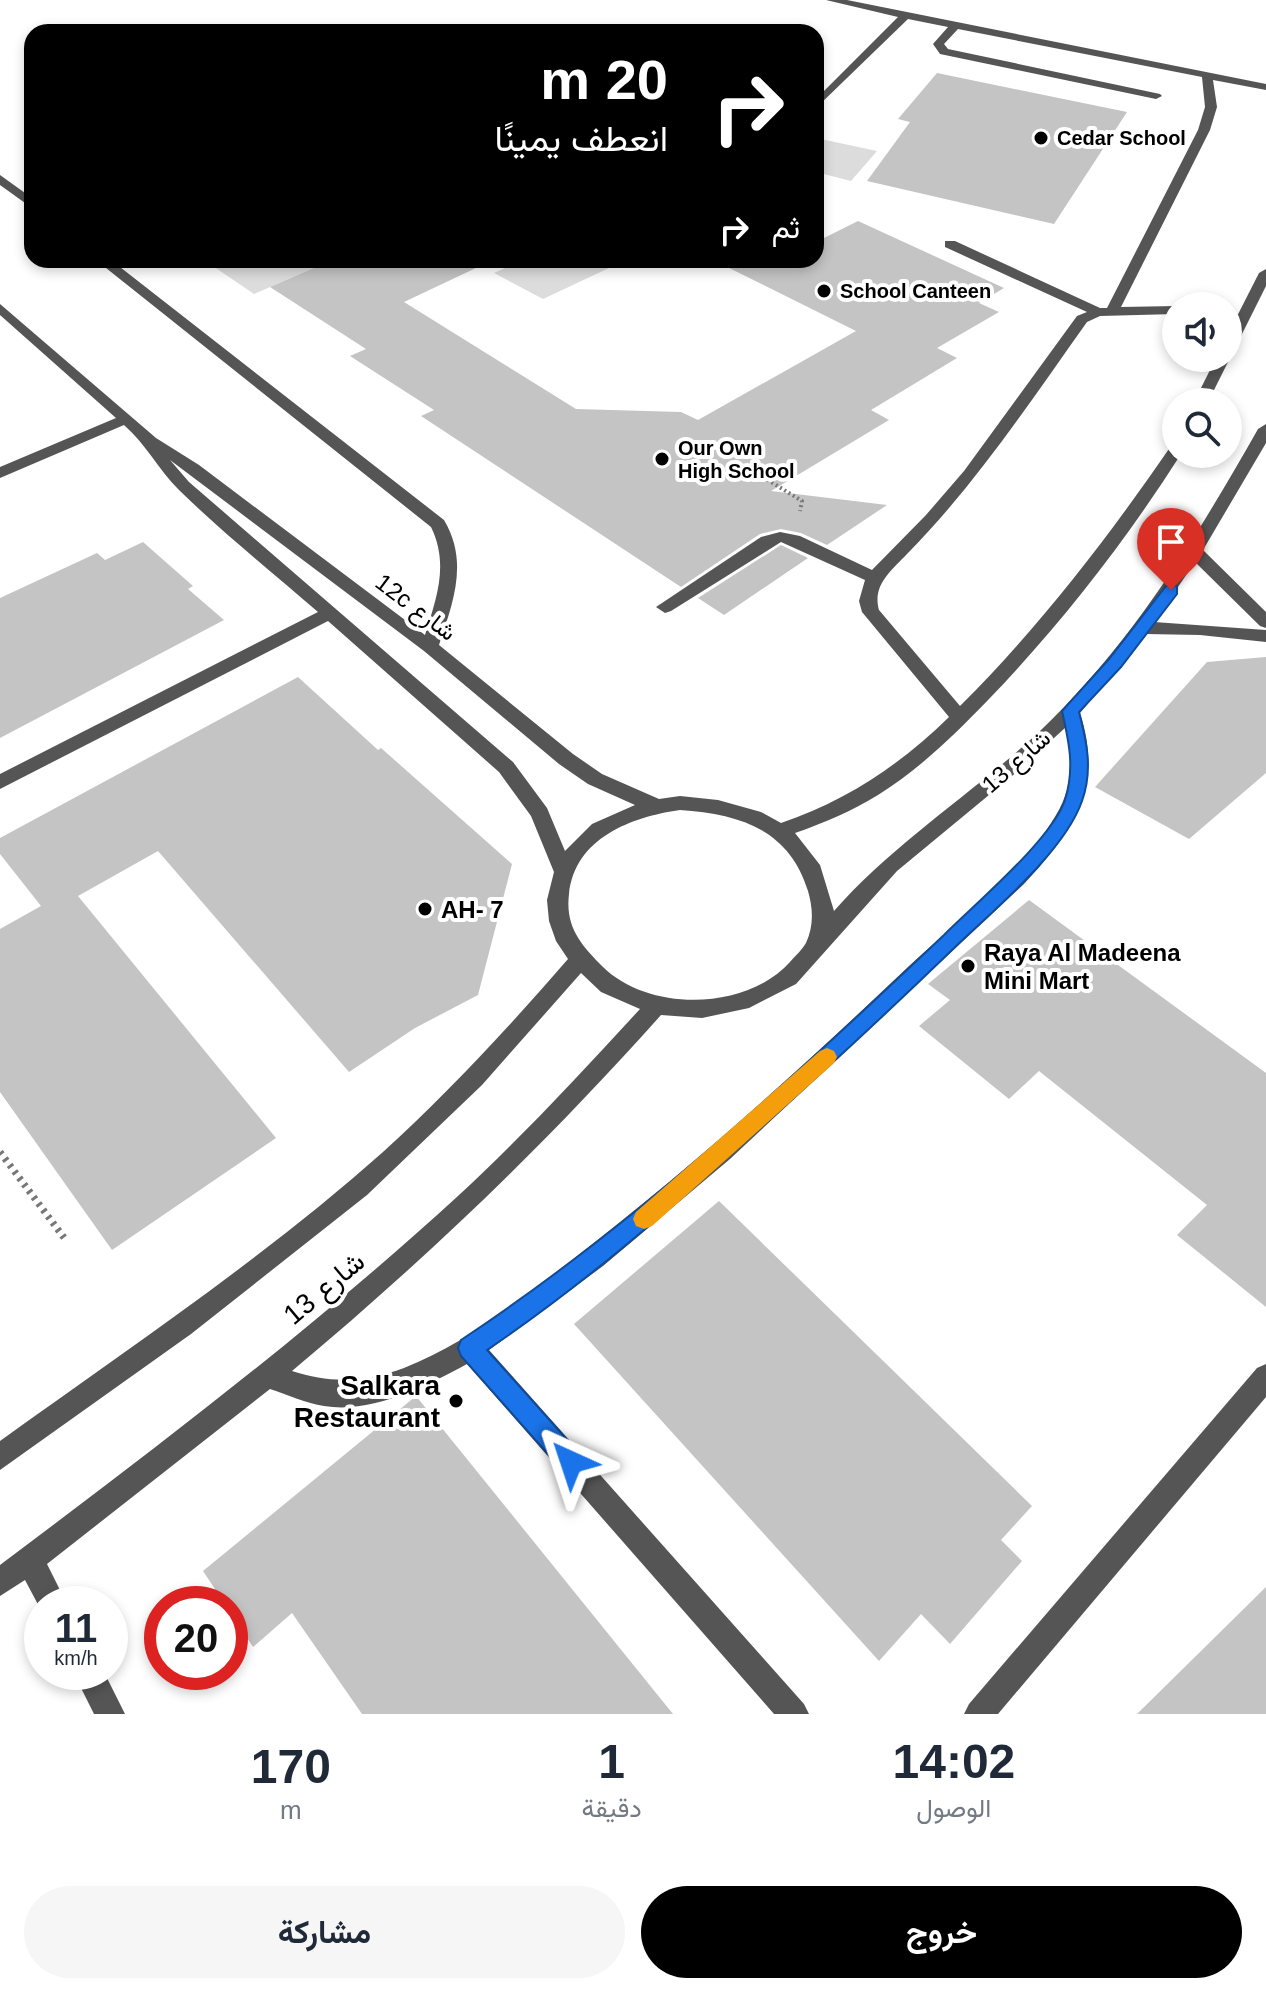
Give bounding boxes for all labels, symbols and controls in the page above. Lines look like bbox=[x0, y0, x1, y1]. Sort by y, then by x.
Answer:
text: 20 m bbox=[540, 48, 668, 111]
icon: right bbox=[696, 56, 800, 160]
text: انعطف يمينًا bbox=[495, 118, 668, 159]
place label: Cedar School bbox=[1057, 127, 1186, 149]
marker: Cedar School bbox=[1032, 129, 1050, 147]
icon: right bbox=[712, 208, 756, 252]
text: ثم bbox=[772, 211, 800, 244]
place label: School Canteen bbox=[840, 280, 991, 302]
marker: School Canteen bbox=[815, 282, 833, 300]
map controls bbox=[1162, 292, 1242, 468]
button: sound bbox=[1162, 292, 1242, 372]
button: search bbox=[1162, 388, 1242, 468]
place label: Our Own High School bbox=[678, 437, 795, 482]
marker: Our Own High School bbox=[653, 450, 671, 468]
pin bbox=[1137, 508, 1205, 590]
icon: arrive bbox=[1149, 520, 1193, 564]
street label: 12c شارع bbox=[369, 568, 462, 648]
street label: شارع 13 bbox=[976, 724, 1058, 800]
place label: AH- 7 bbox=[441, 896, 504, 923]
marker: AH- 7 bbox=[416, 900, 434, 918]
place label: Raya Al Madeena Mini Mart bbox=[984, 939, 1181, 994]
marker: Raya Al Madeena Mini Mart bbox=[959, 957, 977, 975]
street label: شارع 13 bbox=[278, 1246, 372, 1333]
place label: Salkara Restaurant bbox=[294, 1370, 440, 1433]
marker: Salkara Restaurant bbox=[447, 1392, 465, 1410]
position arrow bbox=[529, 1420, 613, 1504]
speed limit sign: 20 bbox=[144, 1586, 248, 1690]
text: 11 bbox=[55, 1606, 97, 1650]
text: km/h bbox=[54, 1647, 98, 1669]
text: 1 bbox=[598, 1735, 625, 1788]
text: 14:02 bbox=[893, 1735, 1015, 1788]
text: 170 bbox=[251, 1740, 331, 1793]
text: دقيقة bbox=[582, 1793, 642, 1823]
text: الوصول bbox=[916, 1793, 991, 1823]
text: m bbox=[280, 1795, 302, 1825]
button: مشاركة bbox=[24, 1886, 625, 1978]
button: خروج bbox=[641, 1886, 1242, 1978]

